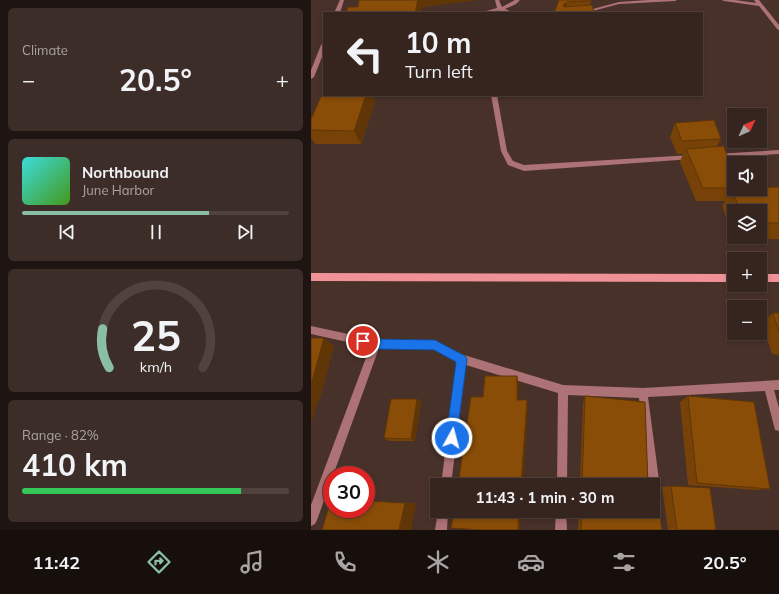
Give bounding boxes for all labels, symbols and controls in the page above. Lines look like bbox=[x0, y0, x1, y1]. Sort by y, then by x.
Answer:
text: 10 m bbox=[405, 25, 471, 60]
icon: left bbox=[339, 28, 391, 80]
text: Climate bbox=[22, 42, 68, 58]
text: Turn left bbox=[405, 60, 473, 83]
text: 20.5° bbox=[119, 61, 192, 99]
text: − bbox=[22, 66, 35, 94]
text: + bbox=[276, 66, 289, 94]
north arrow bbox=[727, 108, 767, 148]
map controls bbox=[727, 108, 767, 340]
button: sound bbox=[727, 156, 767, 196]
text: Northbound bbox=[82, 163, 169, 182]
text: June Harbor bbox=[82, 182, 154, 198]
button: layers bbox=[727, 204, 767, 244]
icon: previous bbox=[56, 221, 78, 243]
icon: pause bbox=[145, 221, 167, 243]
icon: next bbox=[234, 221, 256, 243]
button: + bbox=[727, 252, 767, 292]
button: − bbox=[727, 300, 767, 340]
text: 25 bbox=[131, 309, 180, 361]
pin bbox=[346, 324, 380, 358]
icon: arrive bbox=[352, 330, 374, 352]
text: km/h bbox=[139, 358, 172, 376]
position arrow bbox=[431, 417, 473, 459]
text: Range · 82% bbox=[22, 427, 99, 443]
text: 410 km bbox=[22, 446, 128, 484]
speed limit sign: 30 bbox=[323, 466, 375, 518]
text: 11:43 · 1 min · 30 m bbox=[476, 488, 614, 507]
icon: directions bbox=[145, 548, 173, 576]
icon: music bbox=[238, 548, 266, 576]
icon: phone bbox=[331, 548, 359, 576]
icon: climate bbox=[424, 548, 452, 576]
icon: car bbox=[517, 548, 545, 576]
icon: filters bbox=[610, 548, 638, 576]
text: 11:42 bbox=[32, 551, 80, 574]
text: 20.5° bbox=[703, 551, 747, 574]

